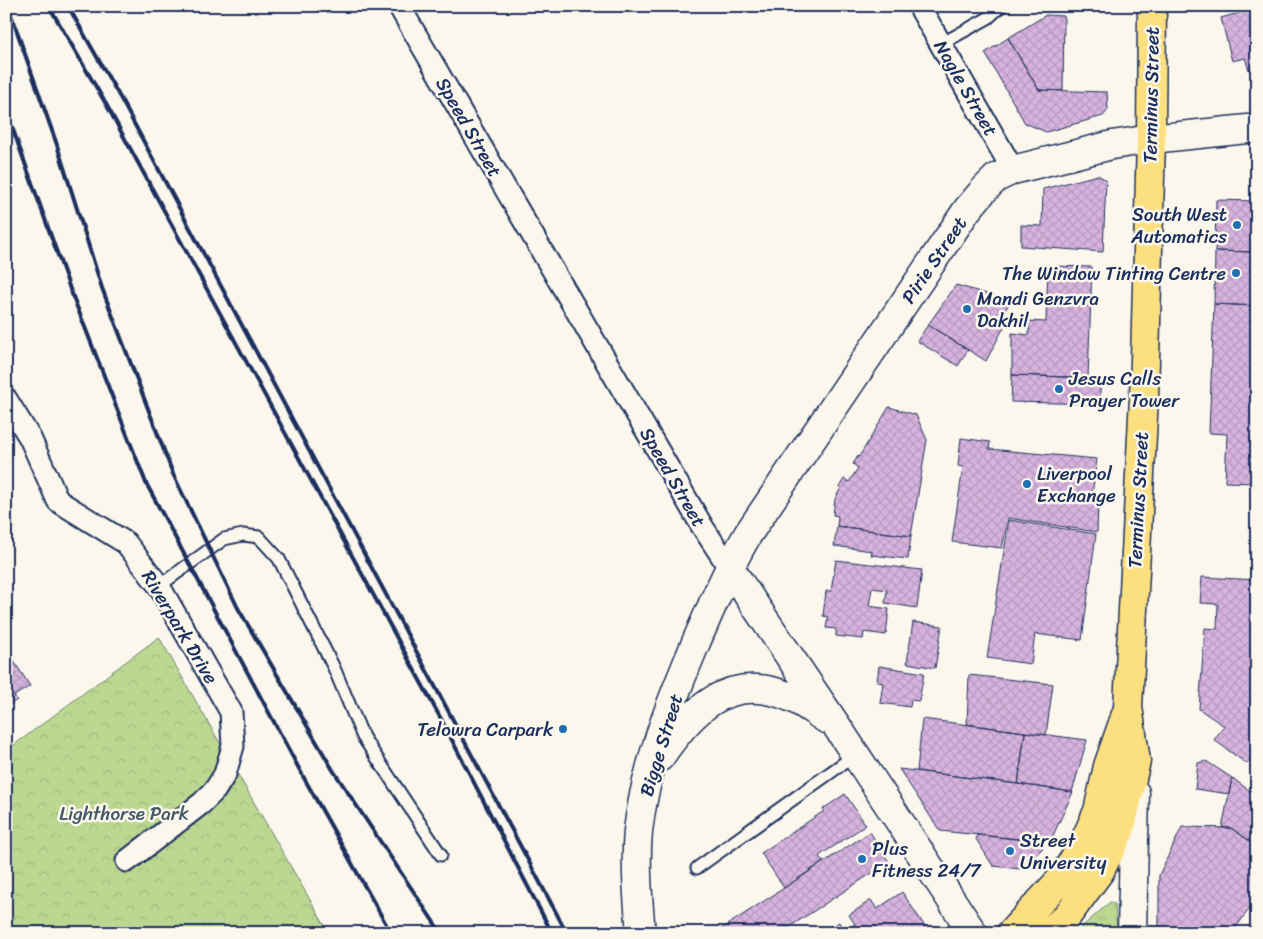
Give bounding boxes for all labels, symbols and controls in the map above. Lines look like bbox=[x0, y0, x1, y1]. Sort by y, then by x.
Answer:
street label: Terminus Street bbox=[1133, 27, 1169, 163]
street label: Nagle Street bbox=[925, 33, 1007, 143]
street label: Speed Street bbox=[427, 71, 511, 183]
place label: South West Automatics bbox=[1130, 198, 1227, 253]
street label: Pirie Street bbox=[892, 209, 976, 311]
marker: South West Automatics bbox=[1231, 219, 1243, 231]
place label: The Window Tinting Centre bbox=[1002, 257, 1226, 290]
marker: The Window Tinting Centre bbox=[1230, 267, 1242, 279]
place label: Mandi Genzvra Dakhil bbox=[977, 282, 1099, 337]
marker: Mandi Genzvra Dakhil bbox=[961, 303, 973, 315]
place label: Jesus Calls Prayer Tower bbox=[1068, 362, 1180, 417]
marker: Jesus Calls Prayer Tower bbox=[1053, 383, 1065, 395]
street label: Speed Street bbox=[631, 421, 715, 533]
street label: Terminus Street bbox=[1118, 431, 1158, 569]
place label: Liverpool Exchange bbox=[1037, 457, 1116, 512]
marker: Liverpool Exchange bbox=[1021, 478, 1033, 490]
street label: Riverpark Drive bbox=[133, 563, 227, 691]
street label: Bigge Street bbox=[630, 690, 692, 800]
place label: Telowra Carpark bbox=[417, 713, 554, 746]
marker: Telowra Carpark bbox=[557, 723, 569, 735]
park label: Lighthorse Park bbox=[59, 797, 189, 830]
place label: Street University bbox=[1020, 824, 1107, 879]
place label: Plus Fitness 24/7 bbox=[872, 832, 982, 887]
marker: Street University bbox=[1004, 845, 1016, 857]
marker: Plus Fitness 24/7 bbox=[856, 853, 868, 865]

